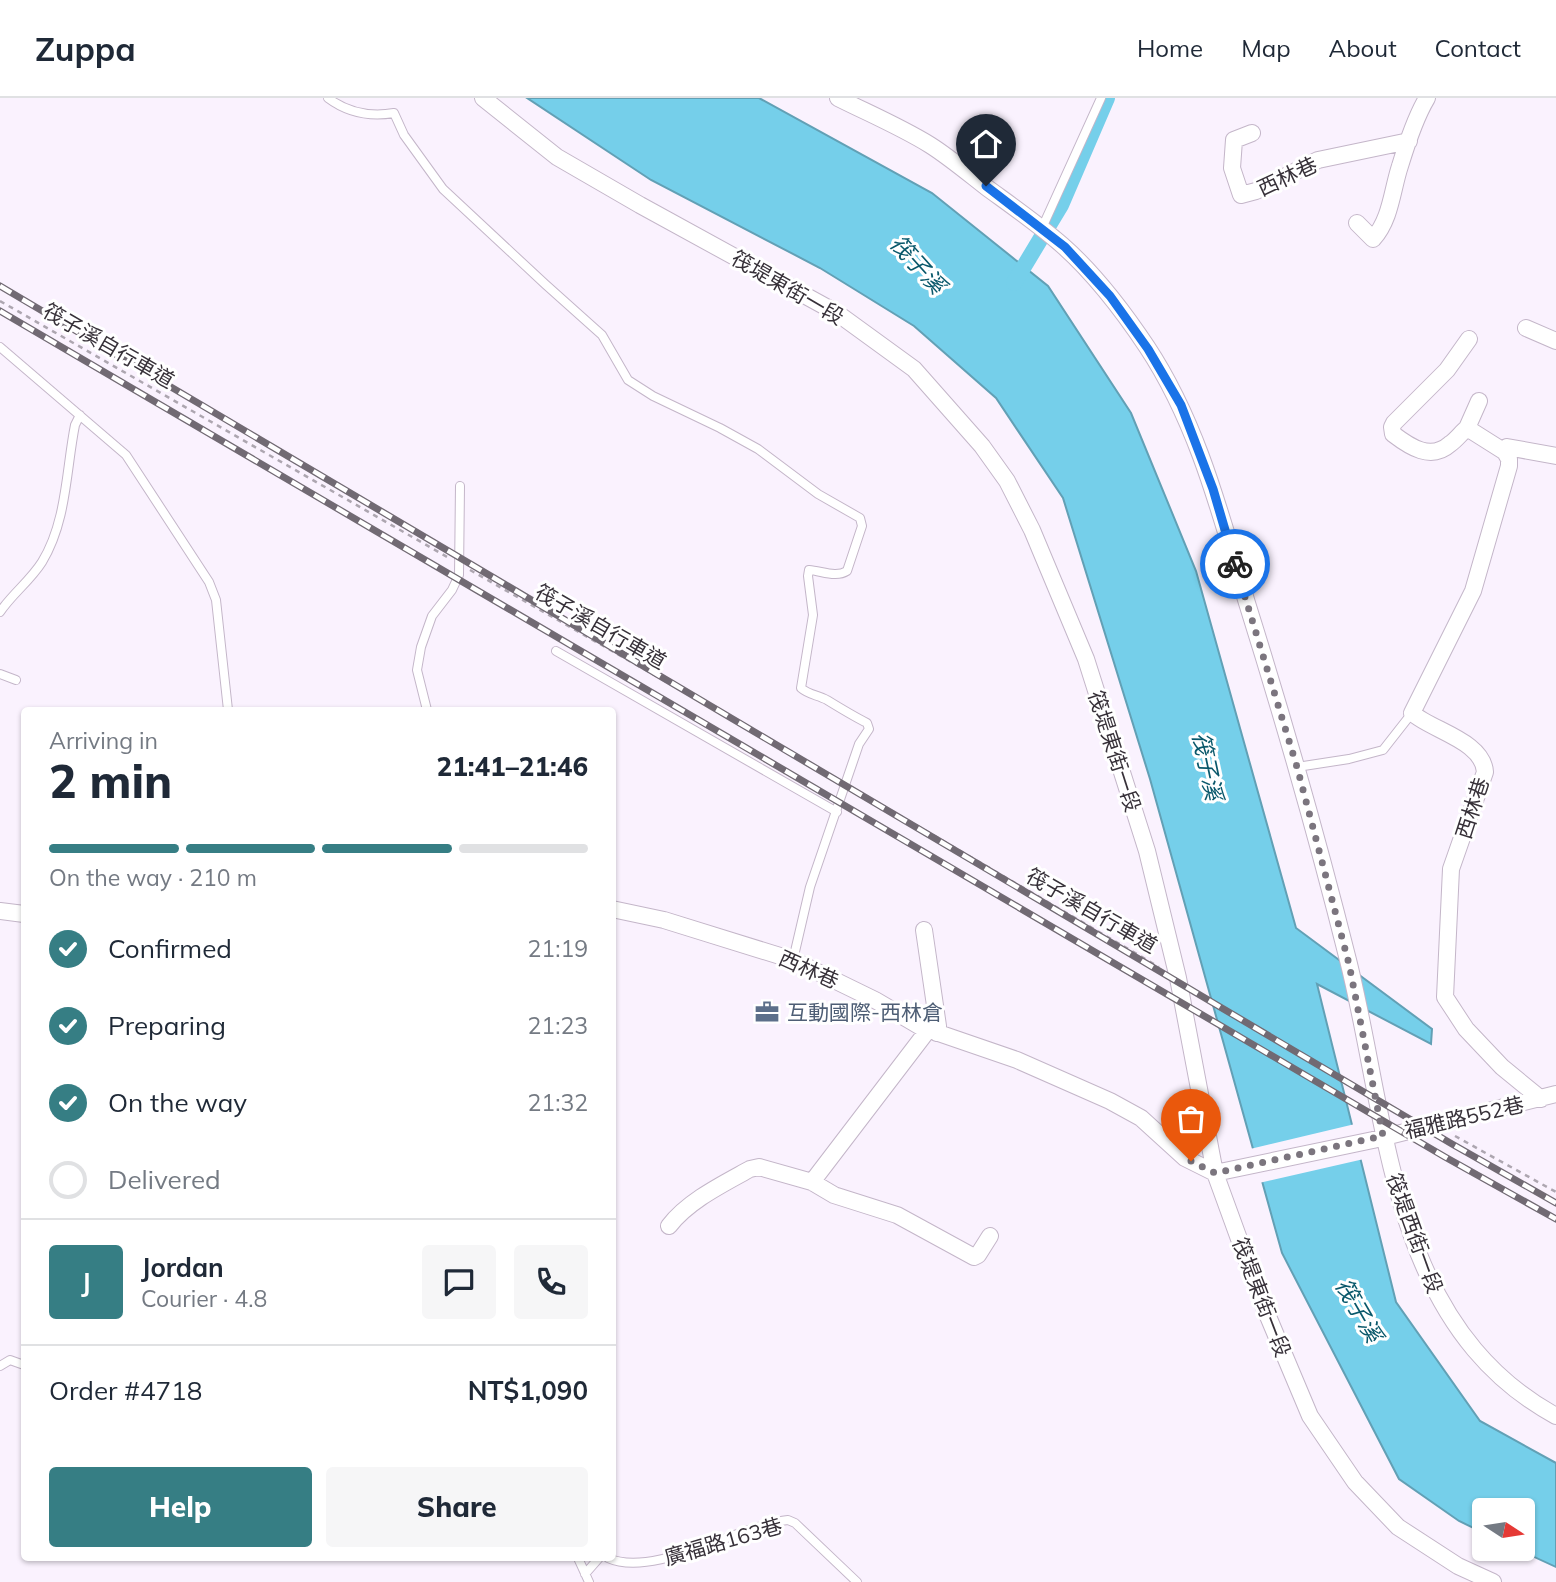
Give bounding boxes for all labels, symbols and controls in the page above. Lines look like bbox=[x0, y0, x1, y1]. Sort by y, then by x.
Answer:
text: Zuppa bbox=[35, 28, 136, 69]
text: Home bbox=[1137, 33, 1203, 63]
text: Map bbox=[1241, 33, 1291, 63]
text: About bbox=[1329, 33, 1397, 63]
text: Contact bbox=[1435, 33, 1521, 63]
pin bbox=[956, 114, 1016, 186]
icon: home bbox=[967, 125, 1005, 163]
street label: 西林巷 bbox=[1253, 151, 1321, 201]
water label: 筏子溪 bbox=[884, 229, 954, 302]
street label: 筏堤東街一段 bbox=[727, 244, 849, 330]
street label: 筏子溪自行車道 bbox=[39, 297, 179, 393]
courier bbox=[1200, 529, 1270, 599]
icon: bike bbox=[1216, 545, 1254, 583]
street label: 筏子溪自行車道 bbox=[531, 578, 671, 674]
street label: 筏堤東街一段 bbox=[1083, 687, 1147, 815]
text: Arriving in bbox=[49, 726, 158, 755]
water label: 筏子溪 bbox=[1187, 729, 1230, 806]
text: 21:41–21:46 bbox=[437, 750, 588, 783]
text: 2 min bbox=[49, 752, 172, 810]
street label: 西林巷 bbox=[1450, 774, 1494, 842]
street label: 筏子溪自行車道 bbox=[1022, 862, 1162, 958]
text: On the way · 210 m bbox=[49, 863, 257, 892]
icon: check bbox=[49, 930, 87, 968]
text: Confirmed bbox=[108, 932, 232, 965]
text: 21:19 bbox=[528, 934, 588, 963]
street label: 西林巷 bbox=[775, 944, 843, 994]
office icon: 互動國際-西林倉 bbox=[753, 998, 781, 1026]
place label: 互動國際-西林倉 bbox=[787, 999, 943, 1025]
icon: check bbox=[49, 1007, 87, 1045]
text: Preparing bbox=[108, 1009, 226, 1042]
text: 21:23 bbox=[528, 1011, 588, 1040]
icon: check bbox=[49, 1084, 87, 1122]
text: On the way bbox=[108, 1086, 247, 1119]
text: 21:32 bbox=[528, 1088, 588, 1117]
pin bbox=[1161, 1089, 1221, 1161]
street label: 福雅路552巷 bbox=[1402, 1091, 1526, 1143]
icon: bag bbox=[1172, 1100, 1210, 1138]
text: Delivered bbox=[108, 1163, 221, 1196]
street label: 筏堤西街一段 bbox=[1381, 1169, 1449, 1297]
street label: 筏堤東街一段 bbox=[1227, 1234, 1297, 1360]
button: chat bbox=[422, 1245, 496, 1319]
button: phone bbox=[514, 1245, 588, 1319]
text: Jordan bbox=[141, 1251, 224, 1284]
text: J bbox=[81, 1266, 91, 1299]
water label: 筏子溪 bbox=[1329, 1273, 1390, 1350]
text: Courier · 4.8 bbox=[141, 1284, 267, 1313]
text: Order #4718 bbox=[49, 1374, 202, 1407]
text: NT$1,090 bbox=[468, 1374, 588, 1407]
button: Help bbox=[49, 1467, 312, 1547]
button: Share bbox=[326, 1467, 588, 1547]
north arrow bbox=[1472, 1498, 1535, 1561]
map controls bbox=[1472, 1498, 1535, 1561]
street label: 廣福路163巷 bbox=[661, 1512, 785, 1570]

